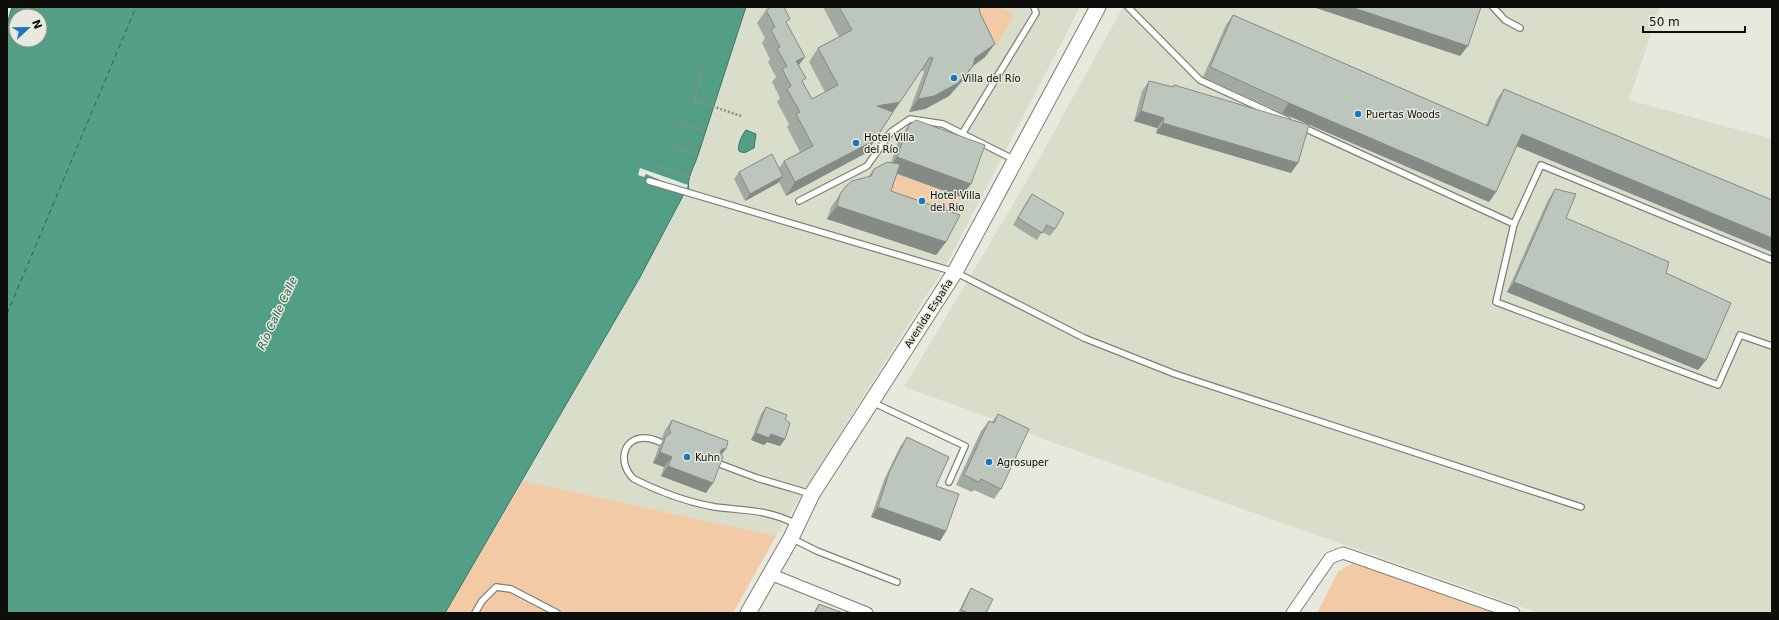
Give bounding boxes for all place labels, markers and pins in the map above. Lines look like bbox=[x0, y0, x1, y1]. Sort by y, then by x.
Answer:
marker: Villa del Río bbox=[949, 73, 959, 83]
place label: Villa del Río bbox=[962, 73, 1021, 84]
marker: Puertas Woods bbox=[1353, 109, 1363, 119]
place label: Puertas Woods bbox=[1366, 109, 1440, 120]
place label: Hotel Villa del Río bbox=[864, 132, 915, 155]
marker: Hotel Villa del Río bbox=[851, 138, 861, 148]
place label: Hotel Villa del Rio bbox=[930, 190, 981, 213]
marker: Hotel Villa del Rio bbox=[917, 196, 927, 206]
marker: Kuhn bbox=[682, 452, 692, 462]
place label: Kuhn bbox=[695, 452, 720, 463]
marker: Agrosuper bbox=[984, 457, 994, 467]
place label: Agrosuper bbox=[997, 457, 1049, 468]

